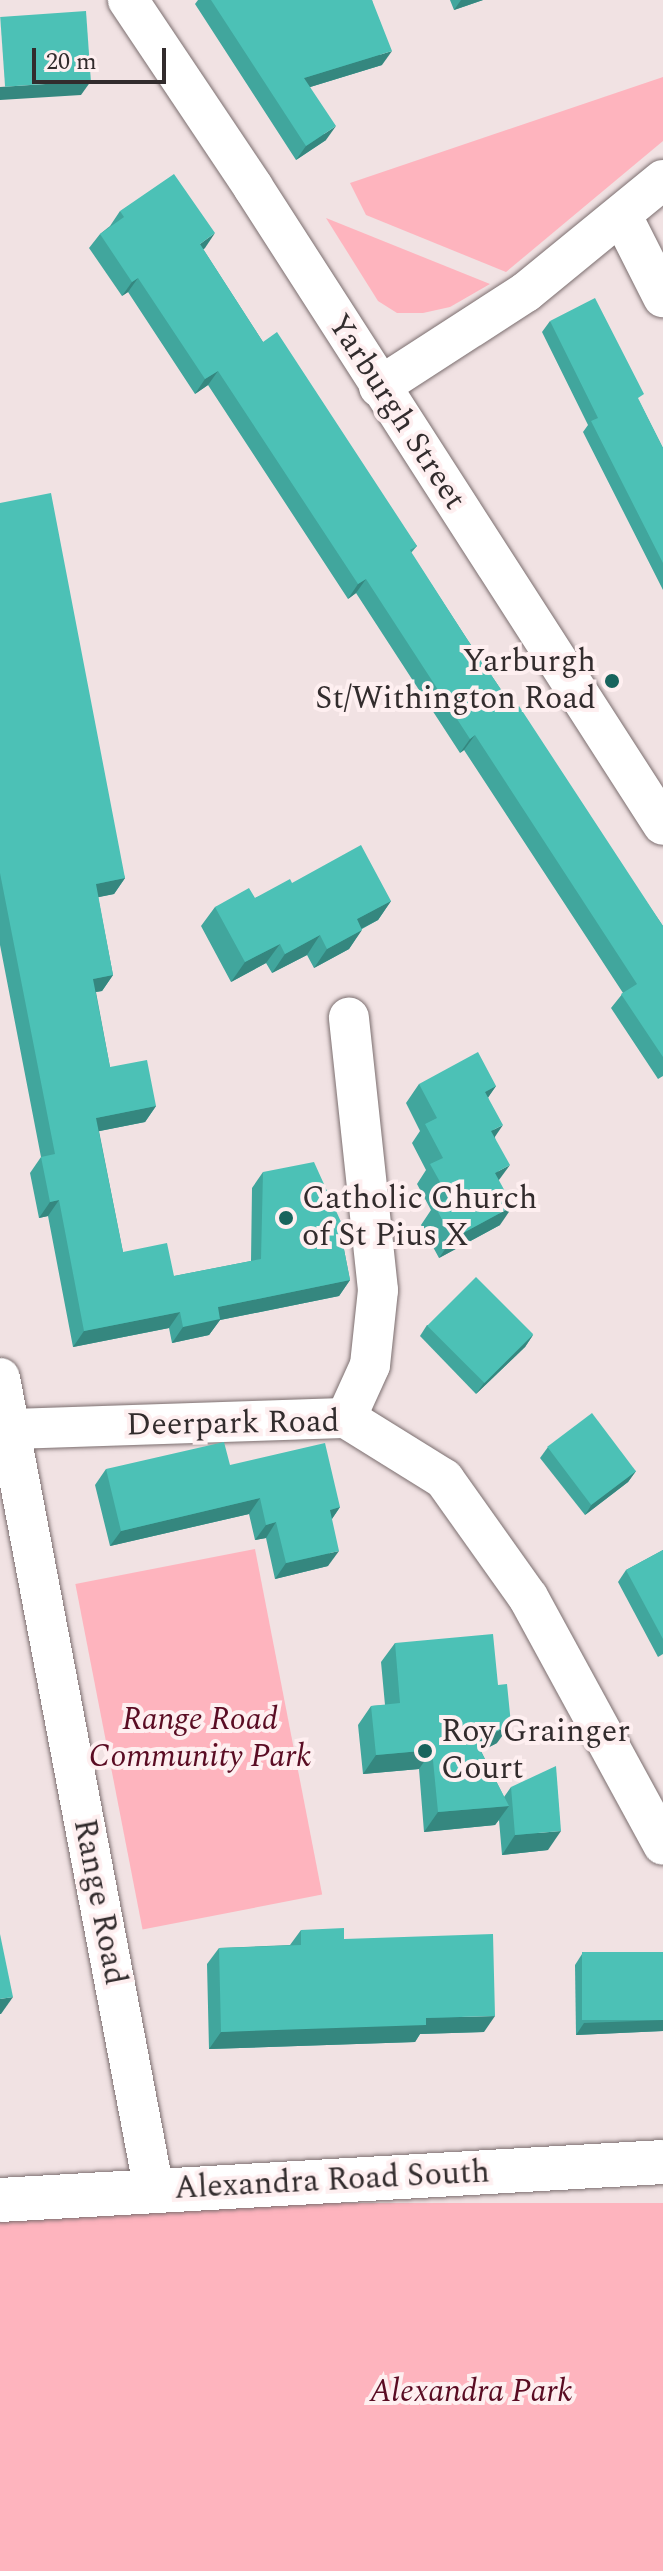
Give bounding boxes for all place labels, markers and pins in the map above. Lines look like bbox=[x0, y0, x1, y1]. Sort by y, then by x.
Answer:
place label: Yarburgh St/Withington Road bbox=[315, 644, 596, 719]
marker: Yarburgh St/Withington Road bbox=[603, 672, 621, 690]
place label: Catholic Church of St Pius X bbox=[302, 1181, 537, 1256]
marker: Catholic Church of St Pius X bbox=[277, 1209, 295, 1227]
place label: Roy Grainger Court bbox=[441, 1714, 630, 1789]
marker: Roy Grainger Court bbox=[416, 1742, 434, 1760]

